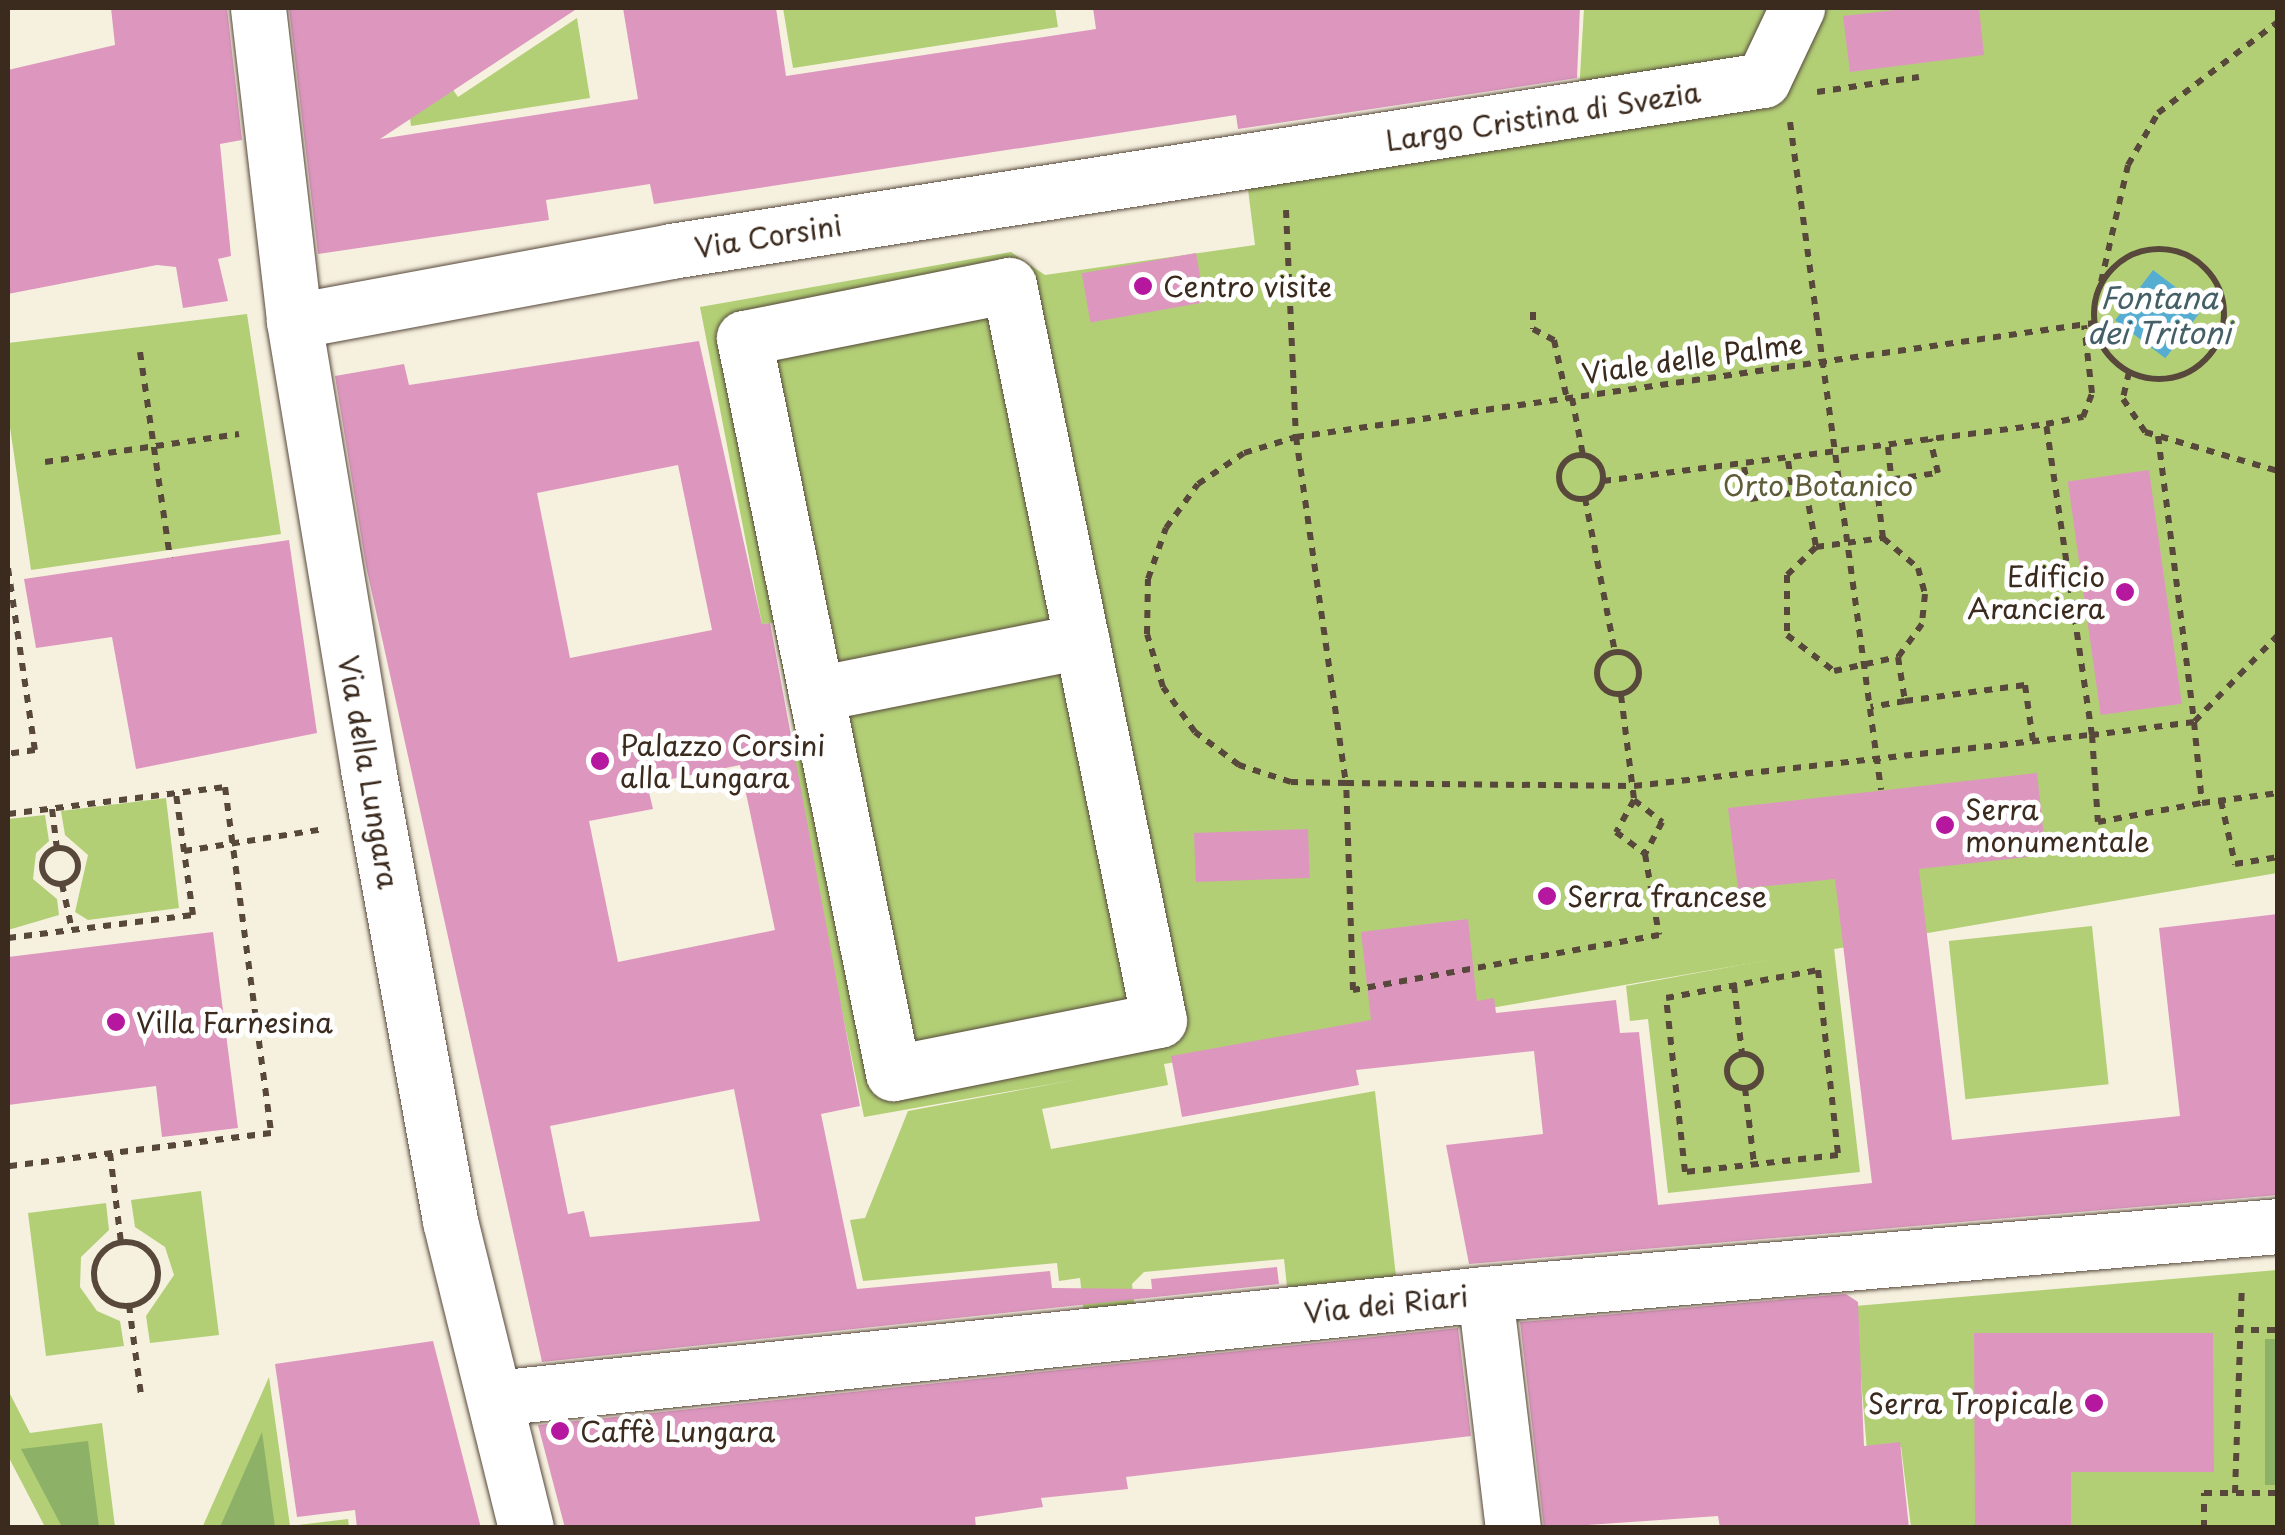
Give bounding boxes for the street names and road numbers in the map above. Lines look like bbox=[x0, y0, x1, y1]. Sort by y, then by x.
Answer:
street label: Largo Cristina di Svezia bbox=[1383, 74, 1703, 158]
street label: Via Corsini bbox=[692, 208, 844, 264]
street label: Viale delle Palme bbox=[1577, 325, 1807, 391]
street label: Via della Lungara bbox=[332, 653, 406, 891]
street label: Via dei Riari bbox=[1302, 1279, 1470, 1329]

